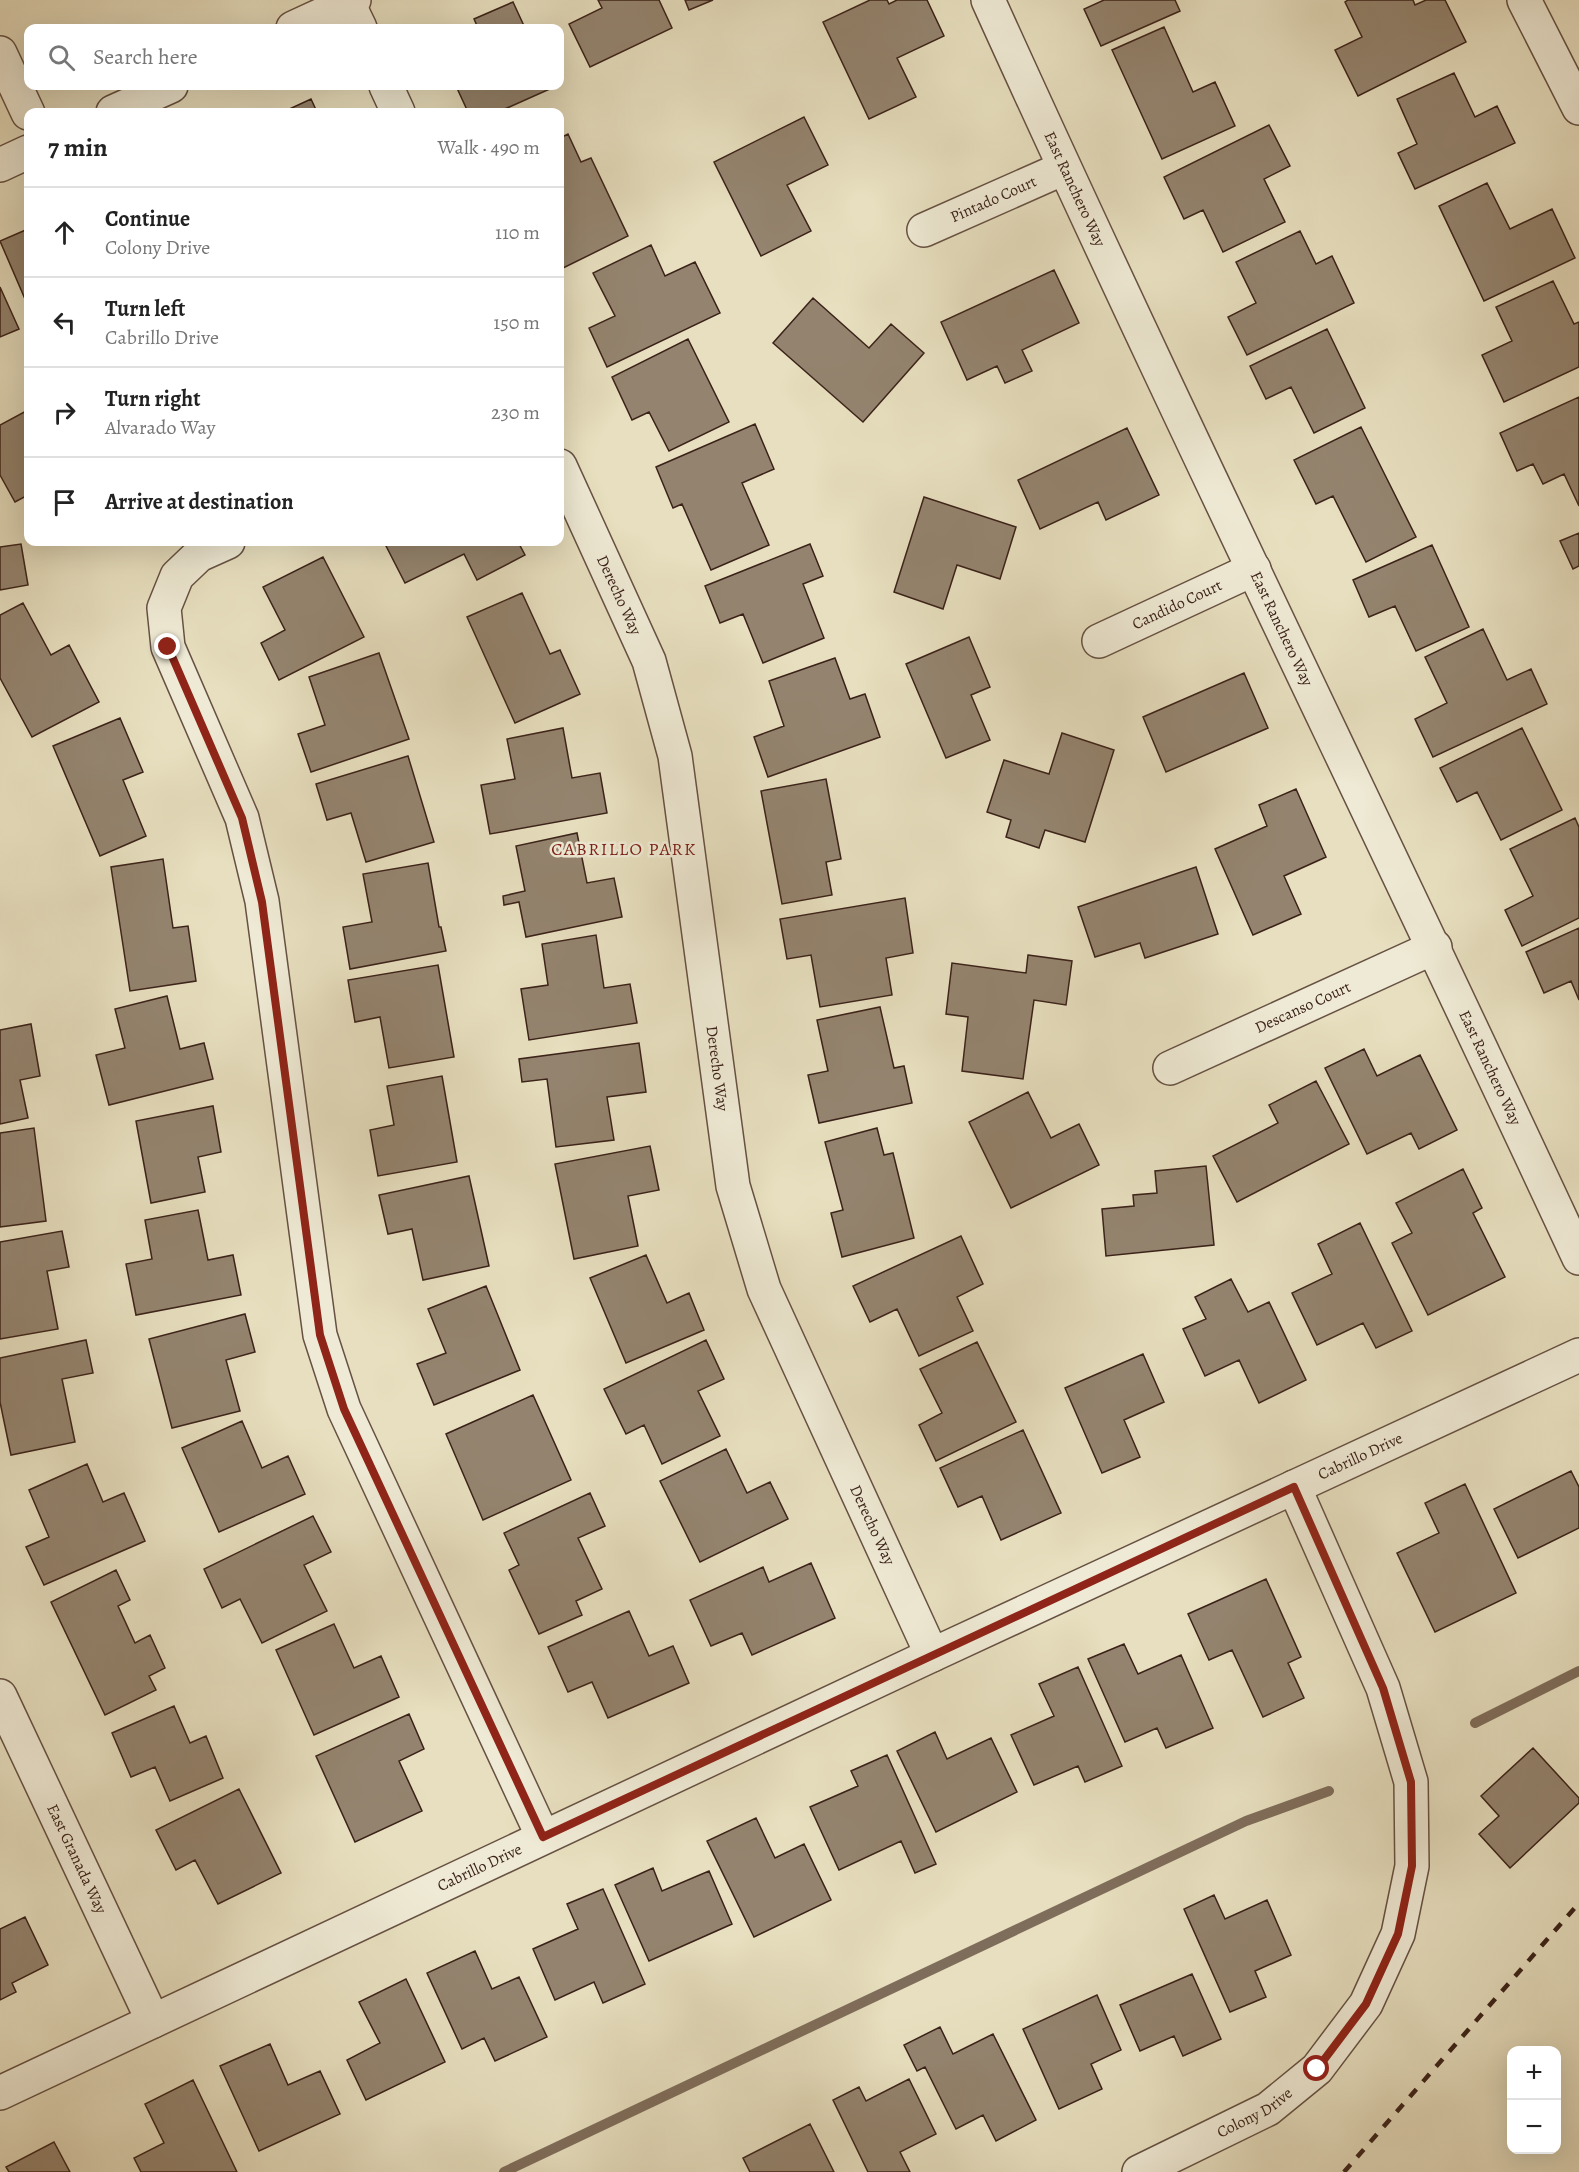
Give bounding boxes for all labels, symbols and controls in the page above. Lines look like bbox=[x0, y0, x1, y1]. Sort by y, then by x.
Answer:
search box bbox=[24, 24, 564, 90]
icon: search bbox=[45, 41, 78, 74]
text: Search here bbox=[93, 42, 198, 72]
street label: East Ranchero Way bbox=[1038, 128, 1111, 251]
text: 7 min bbox=[48, 130, 108, 165]
text: Walk · 490 m bbox=[438, 134, 540, 161]
street label: Pintado Court bbox=[947, 171, 1040, 228]
text: Continue bbox=[105, 204, 190, 234]
icon: ahead bbox=[48, 216, 81, 249]
text: 110 m bbox=[495, 219, 540, 246]
text: Colony Drive bbox=[105, 234, 210, 261]
text: Turn left bbox=[105, 294, 185, 324]
icon: left bbox=[48, 306, 81, 339]
text: 150 m bbox=[493, 309, 540, 336]
text: Cabrillo Drive bbox=[105, 324, 219, 351]
text: Turn right bbox=[105, 384, 201, 414]
icon: right bbox=[48, 396, 81, 429]
text: 230 m bbox=[491, 399, 540, 426]
text: Alvarado Way bbox=[105, 414, 215, 441]
icon: arrive bbox=[48, 486, 81, 519]
text: Arrive at destination bbox=[105, 487, 294, 517]
street label: Derecho Way bbox=[591, 552, 647, 640]
street label: East Ranchero Way bbox=[1245, 568, 1319, 691]
street label: Candido Court bbox=[1128, 574, 1226, 635]
route end bbox=[154, 633, 180, 659]
district label: CABRILLO PARK bbox=[551, 837, 697, 861]
street label: Descanso Court bbox=[1251, 976, 1354, 1039]
street label: East Ranchero Way bbox=[1453, 1007, 1527, 1130]
street label: Derecho Way bbox=[700, 1024, 734, 1113]
street label: Cabrillo Drive bbox=[1314, 1427, 1406, 1486]
street label: Derecho Way bbox=[844, 1481, 901, 1569]
street label: East Granada Way bbox=[41, 1800, 112, 1918]
street label: Cabrillo Drive bbox=[434, 1838, 526, 1897]
map controls bbox=[1507, 2046, 1561, 2154]
button: + bbox=[1507, 2046, 1561, 2100]
route start bbox=[1303, 2055, 1329, 2081]
street label: Colony Drive bbox=[1213, 2082, 1297, 2143]
button: − bbox=[1507, 2100, 1561, 2154]

